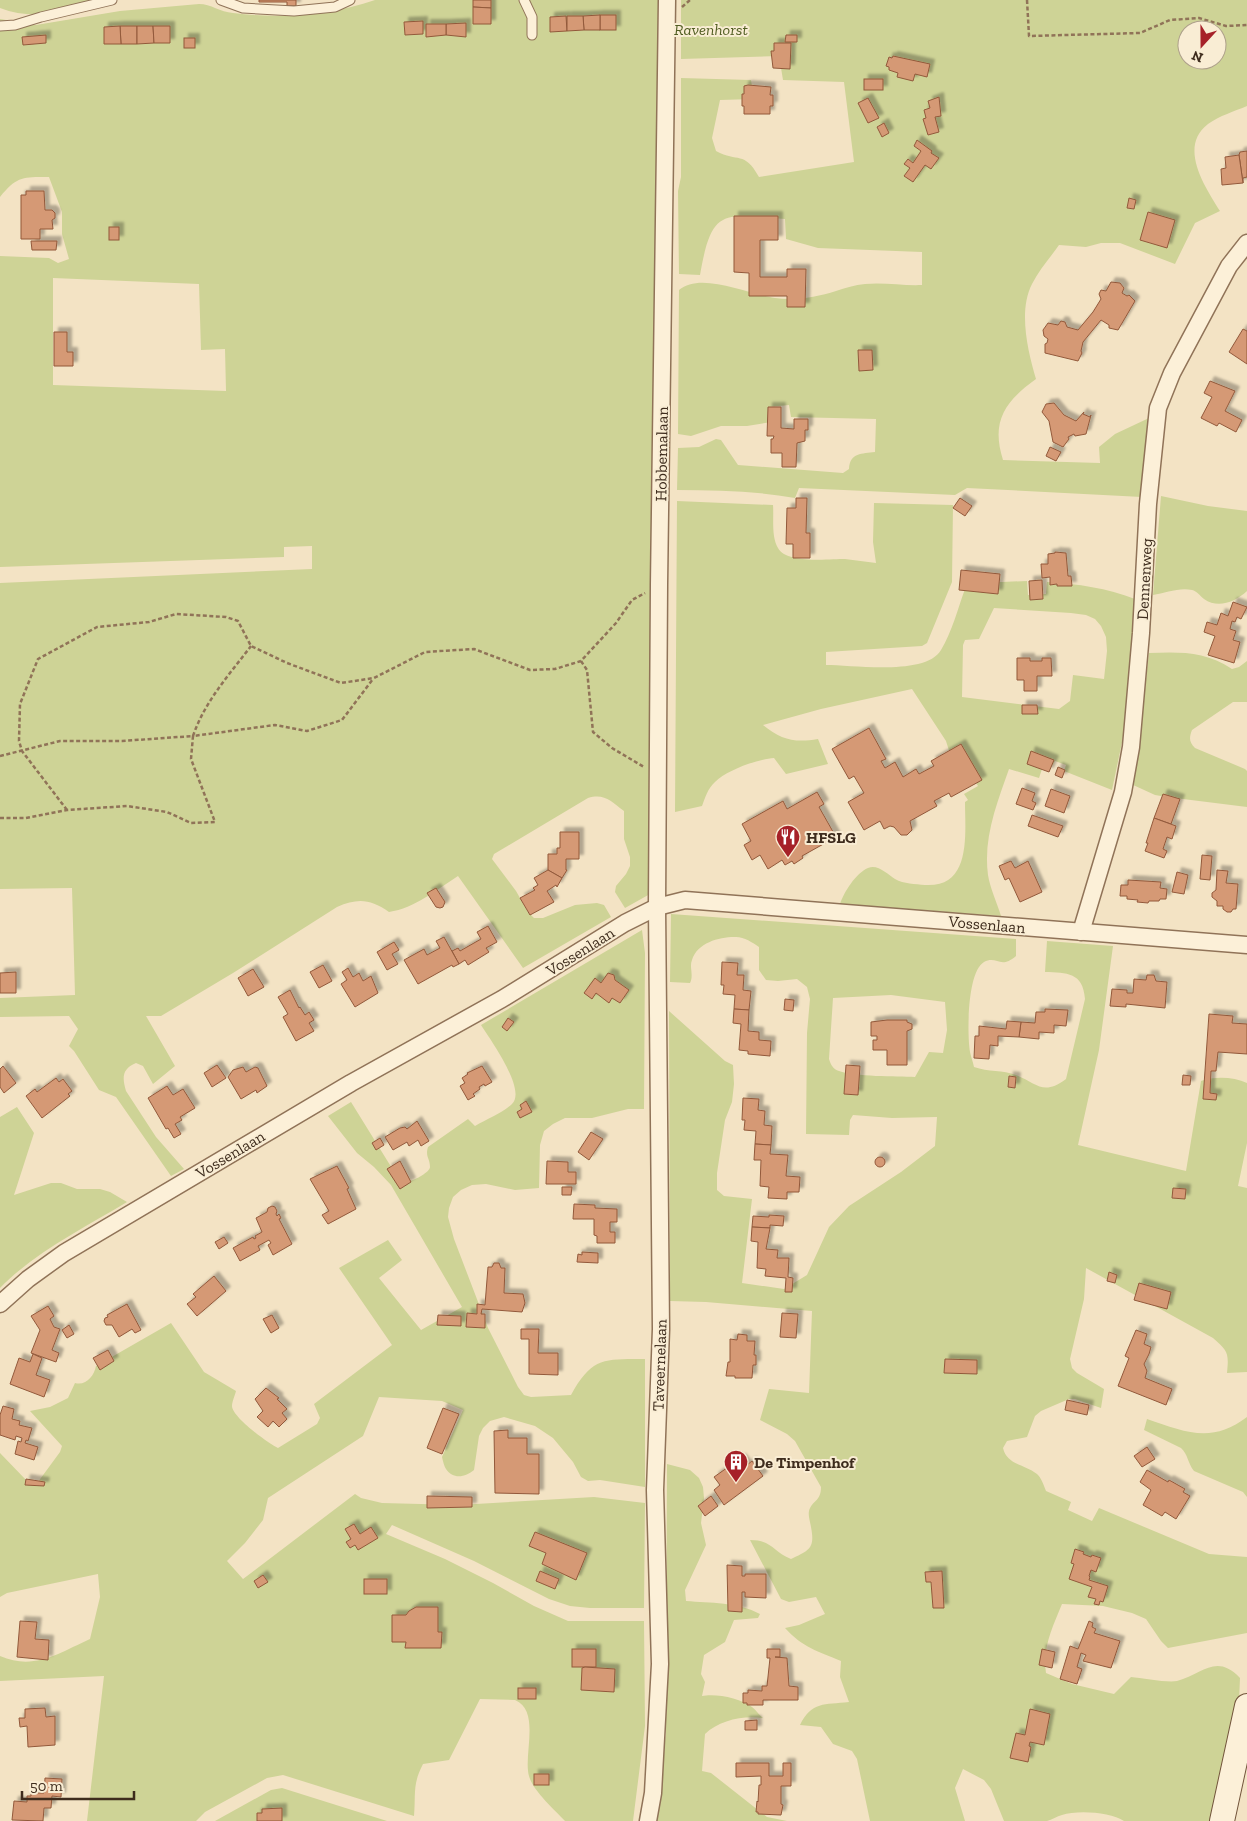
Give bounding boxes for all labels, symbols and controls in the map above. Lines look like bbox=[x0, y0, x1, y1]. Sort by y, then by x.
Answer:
park label: Ravenhorst bbox=[674, 20, 748, 39]
north arrow bbox=[1177, 20, 1227, 70]
text: N bbox=[1189, 47, 1206, 67]
street label: Hobbemalaan bbox=[651, 406, 672, 502]
street label: Dennenweg bbox=[1133, 537, 1156, 620]
restaurant icon: HFSLG bbox=[775, 824, 801, 858]
place label: HFSLG bbox=[806, 828, 856, 847]
street label: Vossenlaan bbox=[947, 912, 1027, 937]
street label: Vossenlaan bbox=[542, 922, 619, 980]
street label: Vossenlaan bbox=[191, 1126, 269, 1183]
street label: Taveernelaan bbox=[648, 1318, 671, 1411]
building icon: De Timpenhof bbox=[723, 1449, 749, 1483]
place label: De Timpenhof bbox=[754, 1453, 856, 1472]
scale bar bbox=[22, 1768, 135, 1800]
text: 50 m bbox=[30, 1777, 63, 1795]

